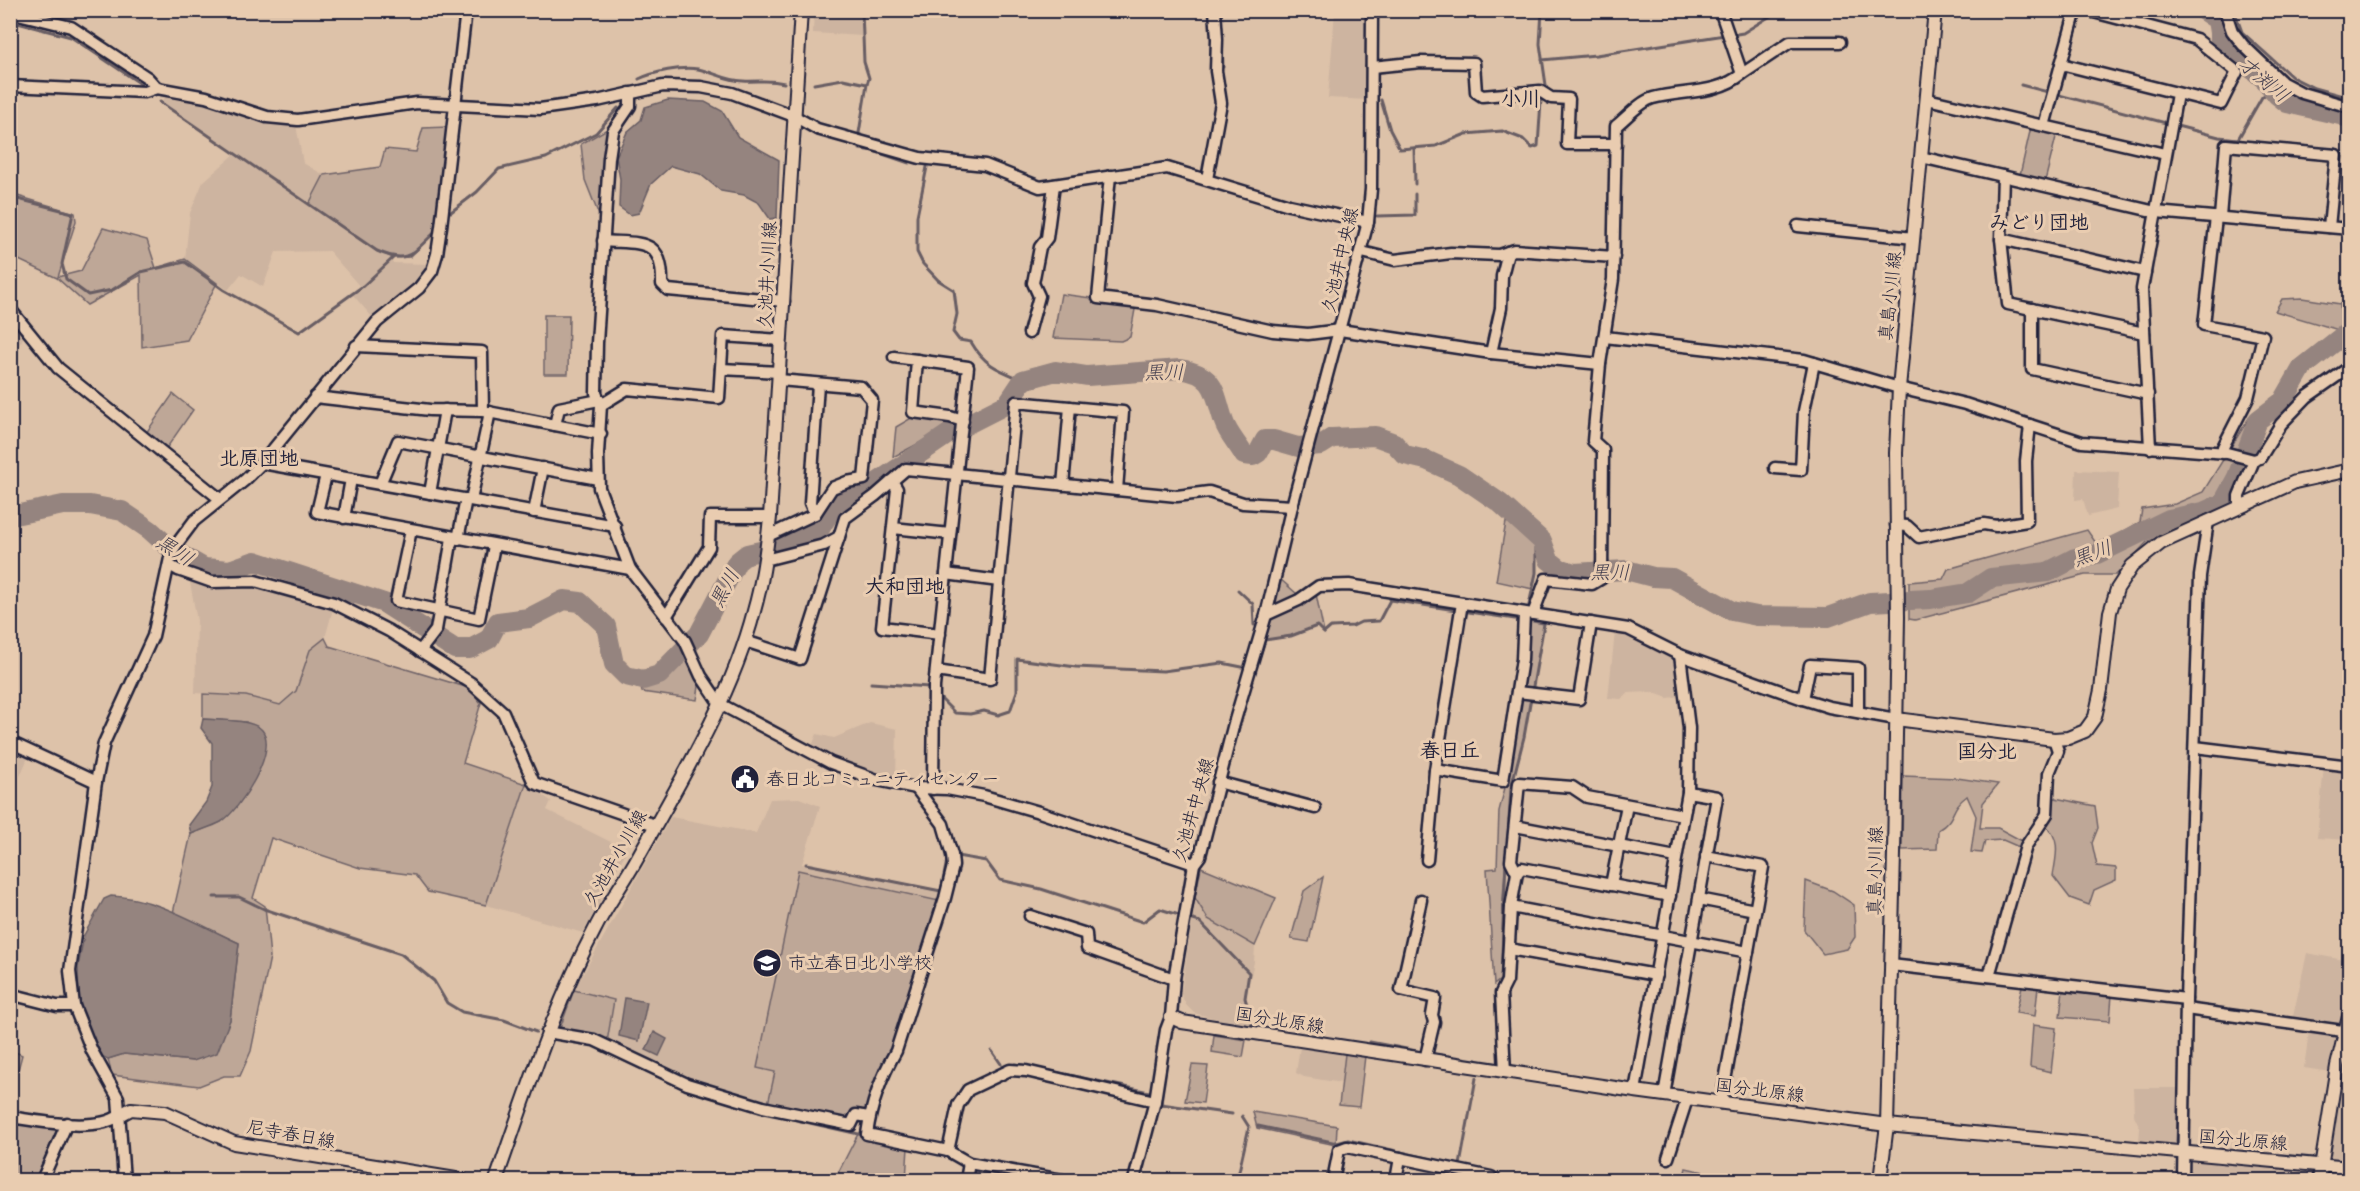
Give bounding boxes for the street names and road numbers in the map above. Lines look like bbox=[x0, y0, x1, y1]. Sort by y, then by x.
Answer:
street label: 久池井中央線 bbox=[1316, 205, 1364, 315]
street label: 久池井小川線 bbox=[752, 220, 782, 330]
street label: 真島小川線 bbox=[1873, 250, 1907, 342]
street label: 久池井中央線 bbox=[1167, 755, 1219, 865]
street label: 久池井小川線 bbox=[578, 805, 652, 911]
street label: 真島小川線 bbox=[1862, 826, 1888, 916]
street label: 国分北原線 bbox=[1234, 1001, 1326, 1039]
street label: 国分北原線 bbox=[1714, 1073, 1806, 1107]
street label: 尼寺春日線 bbox=[245, 1114, 337, 1154]
street label: 国分北原線 bbox=[2197, 1124, 2289, 1156]

